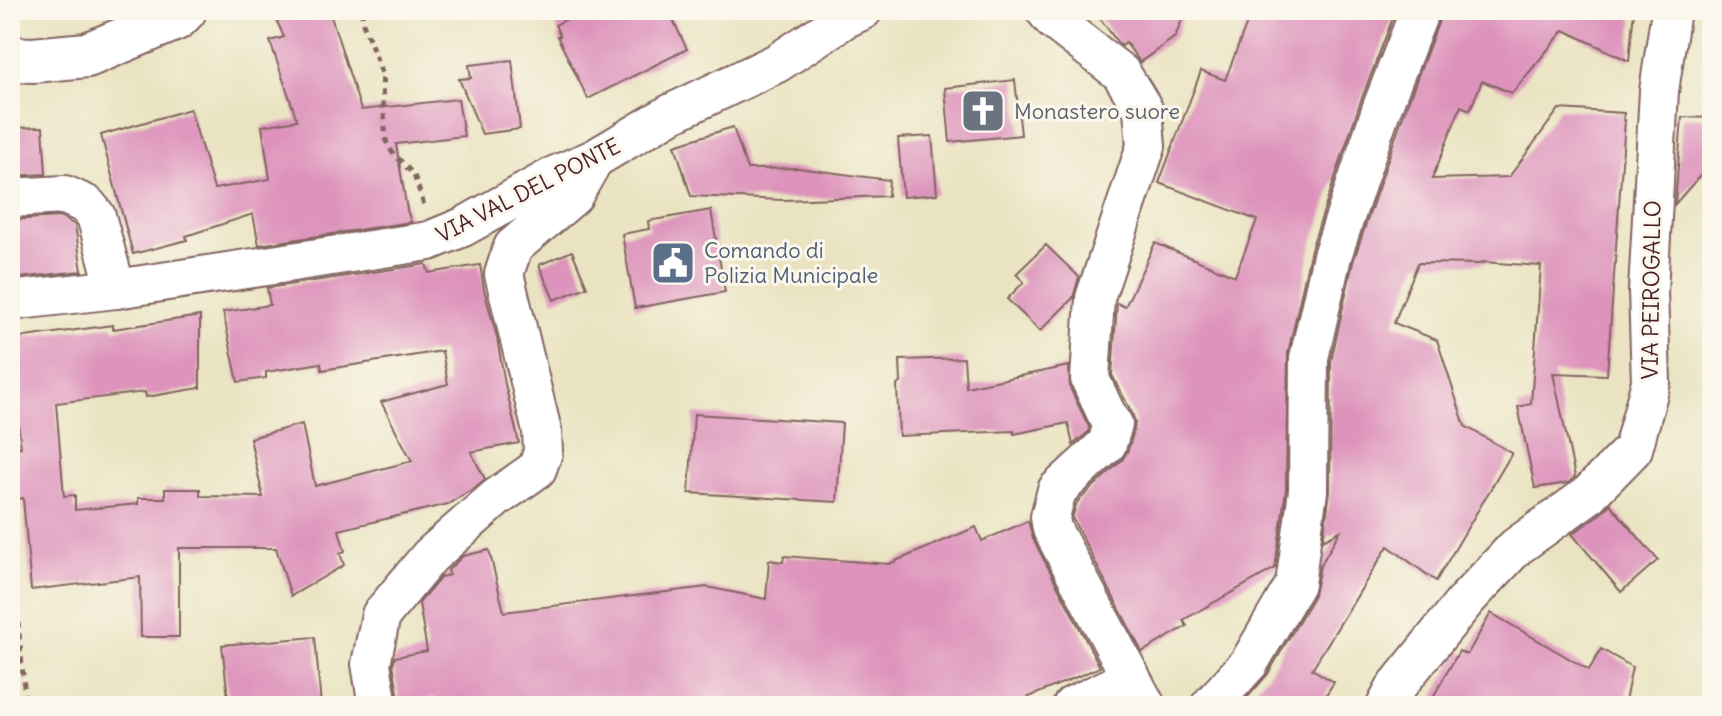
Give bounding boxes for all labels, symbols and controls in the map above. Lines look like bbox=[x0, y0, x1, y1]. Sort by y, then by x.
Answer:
church icon: Monastero suore bbox=[959, 87, 1007, 135]
place label: Monastero suore bbox=[1014, 97, 1180, 125]
street label: VIA VAL DEL PONTE bbox=[431, 131, 625, 249]
street label: VIA PEIROGALLO bbox=[1635, 200, 1667, 380]
place label: Comando di Polizia Municipale bbox=[704, 236, 878, 289]
public building icon: Comando di Polizia Municipale bbox=[649, 239, 697, 287]

